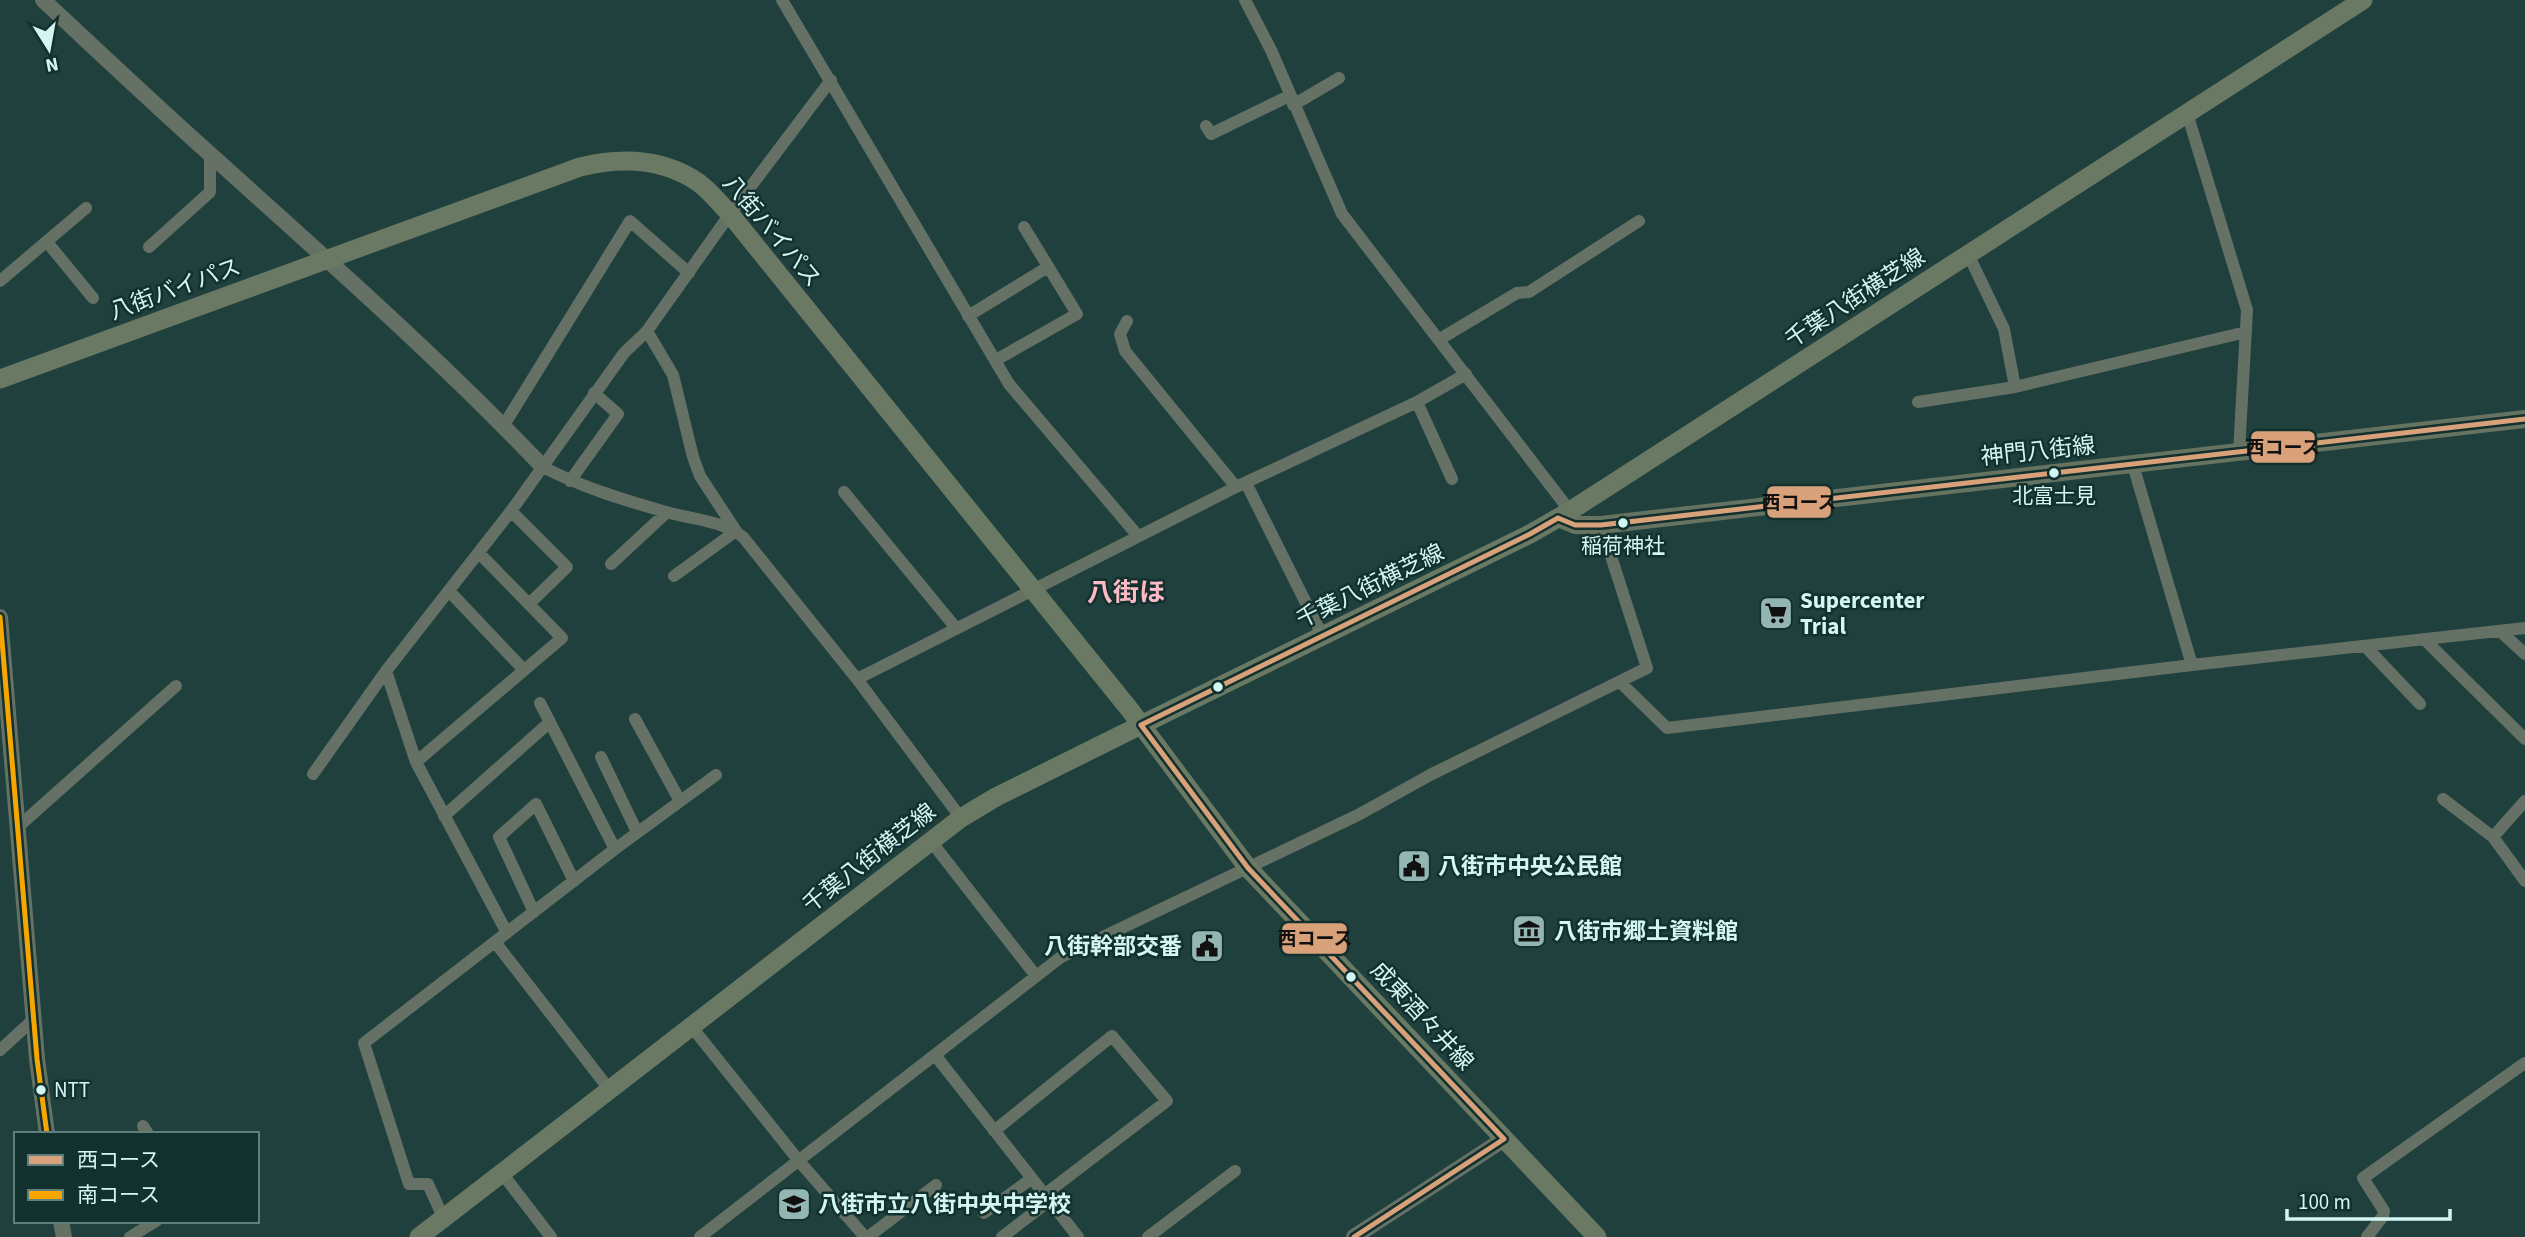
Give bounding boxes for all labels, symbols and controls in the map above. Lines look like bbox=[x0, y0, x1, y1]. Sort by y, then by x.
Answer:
north arrow bbox=[14, 14, 84, 84]
text: N bbox=[43, 50, 61, 79]
street label: 八街バイパス bbox=[715, 168, 829, 294]
street label: 千葉八街横芝線 bbox=[1779, 240, 1931, 356]
street label: 八街バイパス bbox=[105, 250, 245, 328]
street label: 神門八街線 bbox=[1979, 429, 2097, 473]
line badge: 西コース bbox=[2250, 430, 2316, 464]
text: 西コース bbox=[2245, 435, 2321, 462]
marker: 北富士見 bbox=[2047, 466, 2061, 480]
place label: 北富士見 bbox=[2012, 481, 2096, 511]
line badge: 西コース bbox=[1766, 485, 1832, 519]
text: 西コース bbox=[1761, 490, 1837, 517]
marker: 稲荷神社 bbox=[1616, 516, 1630, 530]
place label: 稲荷神社 bbox=[1581, 531, 1665, 561]
street label: 千葉八街横芝線 bbox=[1290, 536, 1450, 636]
district label: 八街ほ bbox=[1087, 574, 1165, 611]
place label: Supercenter Trial bbox=[1800, 584, 1925, 643]
supermarket icon: Supercenter Trial bbox=[1757, 594, 1795, 632]
unlabelled marker bbox=[1211, 680, 1225, 694]
street label: 千葉八街横芝線 bbox=[795, 795, 943, 921]
public building icon: 八街市中央公民館 bbox=[1395, 847, 1433, 885]
place label: 八街市中央公民館 bbox=[1438, 850, 1622, 883]
museum icon: 八街市郷土資料館 bbox=[1510, 912, 1548, 950]
place label: 八街市郷土資料館 bbox=[1554, 915, 1738, 948]
line badge: 西コース bbox=[1281, 922, 1348, 955]
text: 西コース bbox=[1277, 926, 1353, 953]
public building icon: 八街幹部交番 bbox=[1188, 927, 1226, 965]
place label: 八街幹部交番 bbox=[1044, 930, 1182, 963]
street label: 成東酒々井線 bbox=[1363, 954, 1481, 1078]
unlabelled marker bbox=[1344, 970, 1358, 984]
place label: NTT bbox=[54, 1075, 90, 1105]
marker: NTT bbox=[34, 1083, 48, 1097]
legend bbox=[14, 1132, 259, 1223]
text: 西コース bbox=[77, 1145, 160, 1175]
scale bar bbox=[2287, 1178, 2450, 1222]
text: 南コース bbox=[77, 1180, 160, 1210]
school or university icon: 八街市立八街中央中学校 bbox=[775, 1185, 813, 1223]
text: 100 m bbox=[2298, 1187, 2351, 1217]
place label: 八街市立八街中央中学校 bbox=[818, 1188, 1071, 1221]

